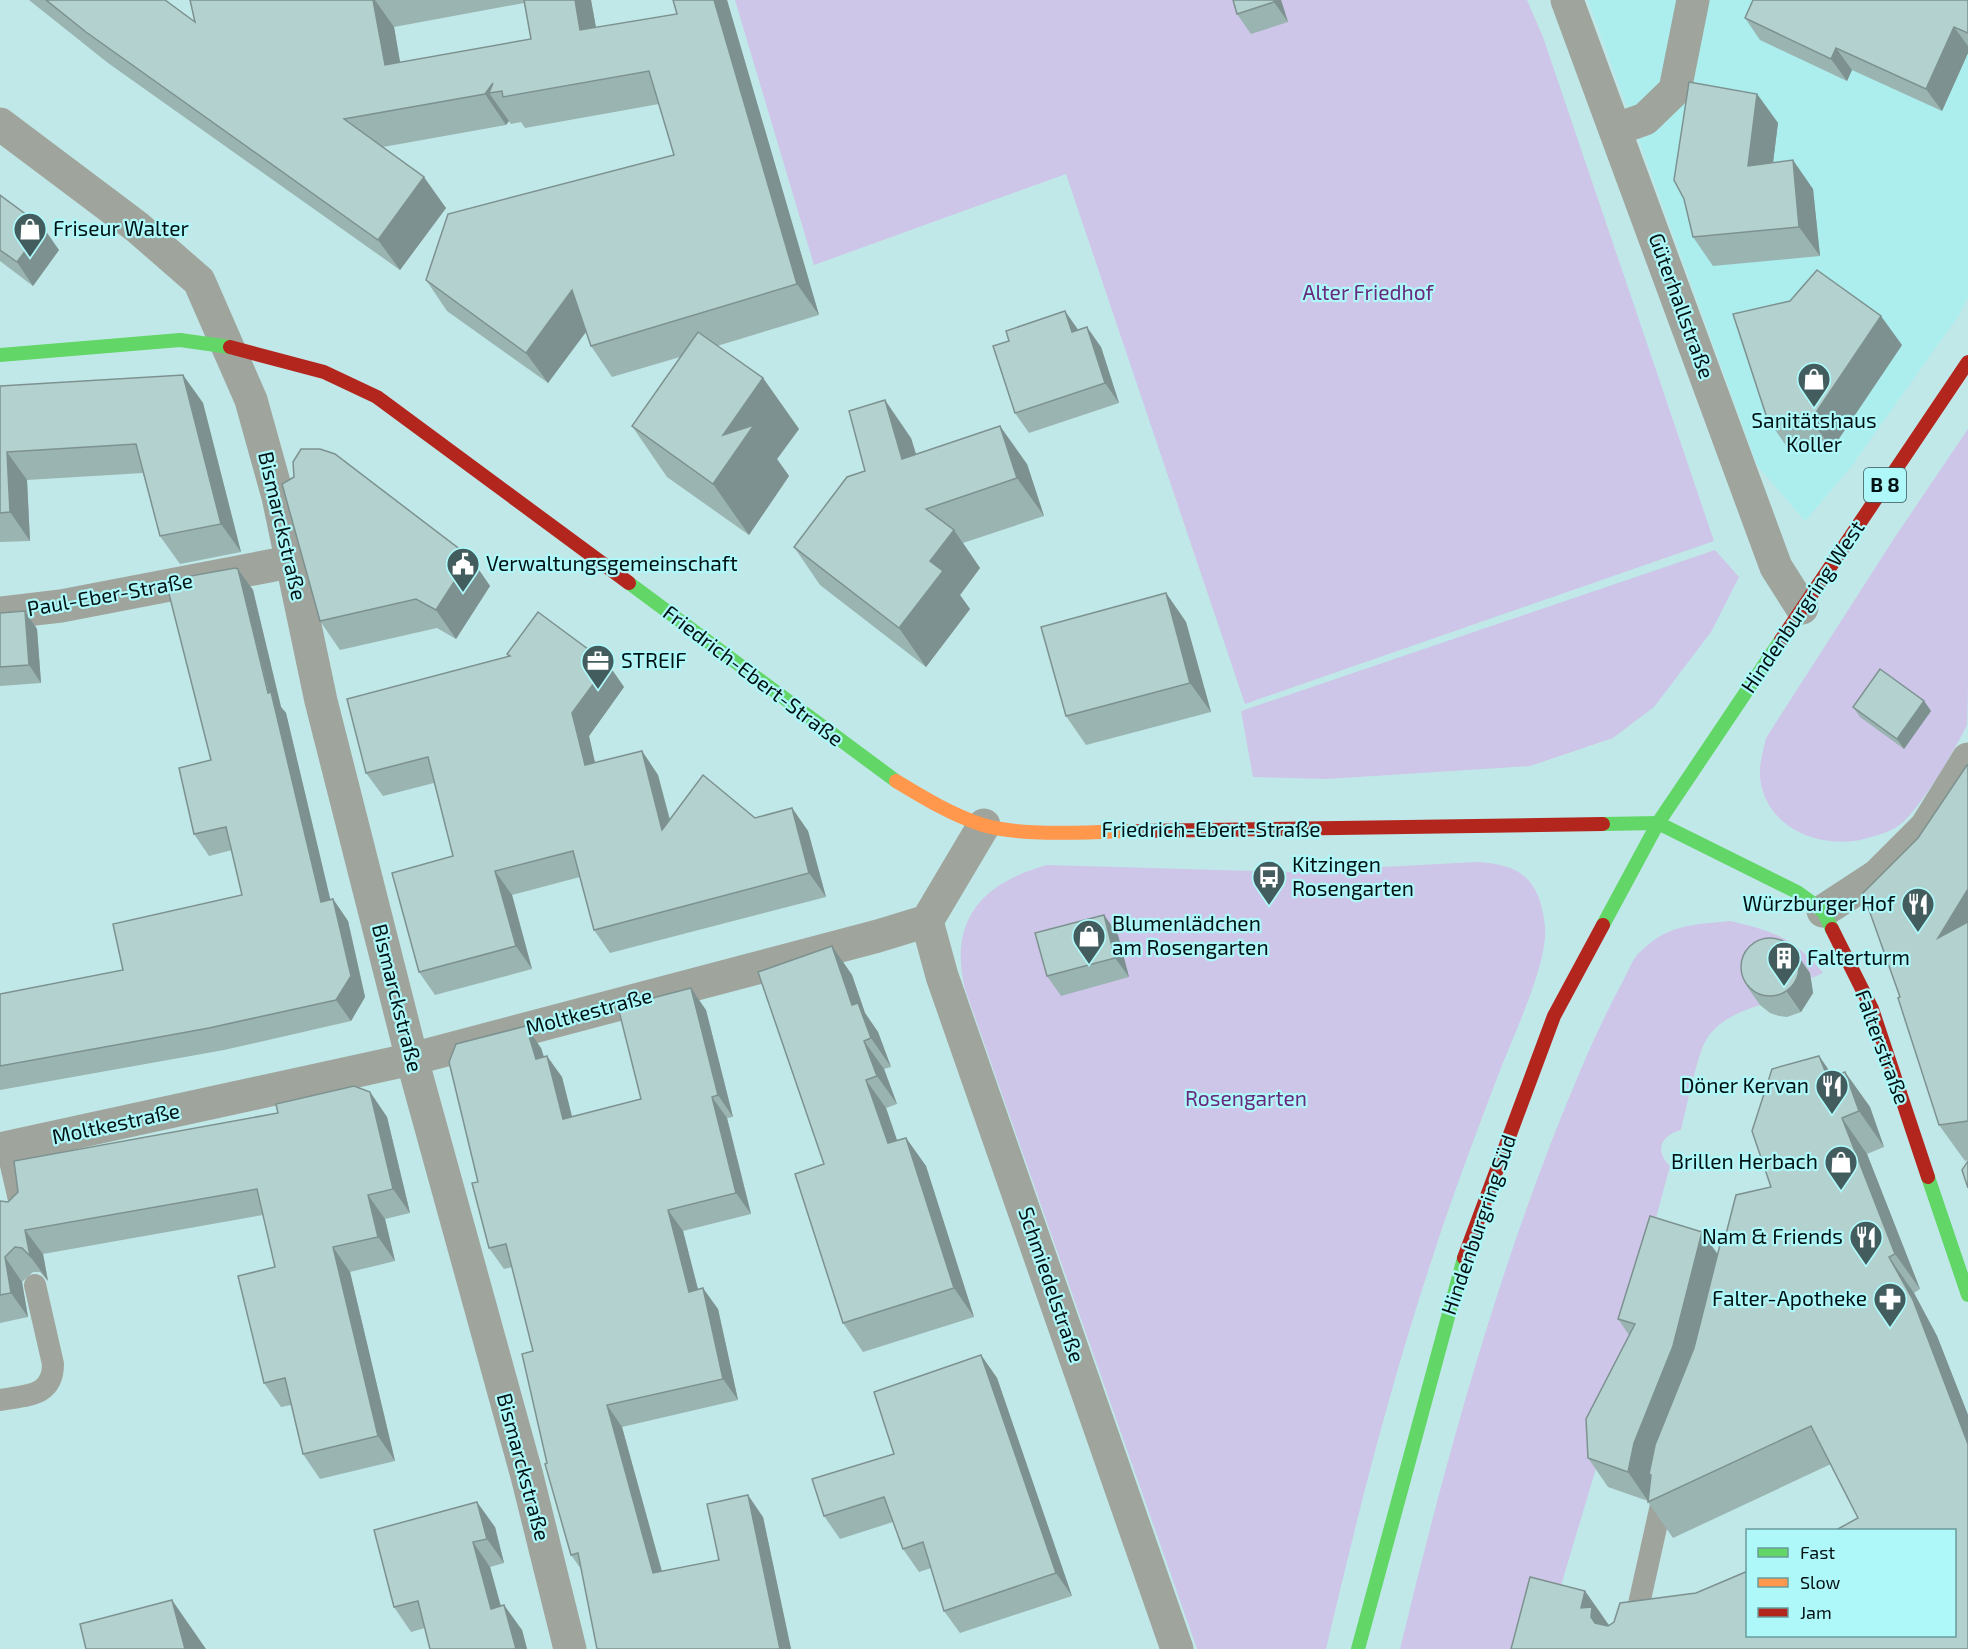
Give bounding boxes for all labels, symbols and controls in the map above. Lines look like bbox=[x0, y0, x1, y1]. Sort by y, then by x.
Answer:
shop icon: Friseur Walter bbox=[12, 211, 48, 258]
place label: Friseur Walter bbox=[53, 215, 189, 240]
street label: Güterhallstraße bbox=[1644, 229, 1720, 382]
park label: Alter Friedhof bbox=[1302, 279, 1435, 304]
shop icon: Sanitätshaus Koller bbox=[1796, 361, 1832, 408]
place label: Sanitätshaus Koller bbox=[1751, 407, 1877, 456]
street label: Bismarckstraße bbox=[254, 449, 313, 603]
road number: B 8 bbox=[1864, 468, 1906, 502]
street label: Hindenburgring West bbox=[1735, 515, 1869, 697]
public building icon: Verwaltungsgemeinschaft bbox=[445, 546, 481, 593]
place label: Verwaltungsgemeinschaft bbox=[486, 550, 738, 575]
street label: Paul-Eber-Straße bbox=[25, 567, 195, 620]
street label: Friedrich-Ebert-Straße bbox=[659, 599, 849, 751]
office icon: STREIF bbox=[580, 643, 616, 690]
place label: STREIF bbox=[621, 647, 687, 672]
street label: Friedrich-Ebert-Straße bbox=[1101, 816, 1321, 841]
place label: Kitzingen Rosengarten bbox=[1292, 851, 1414, 900]
bus stop icon: Kitzingen Rosengarten bbox=[1251, 859, 1287, 906]
restaurant icon: Würzburger Hof bbox=[1900, 886, 1936, 933]
place label: Würzburger Hof bbox=[1742, 890, 1896, 915]
place label: Blumenlädchen am Rosengarten bbox=[1112, 910, 1269, 959]
shop icon: Blumenlädchen am Rosengarten bbox=[1071, 918, 1107, 965]
street label: Bismarckstraße bbox=[368, 921, 429, 1074]
building icon: Falterturm bbox=[1766, 940, 1802, 987]
place label: Falterturm bbox=[1807, 944, 1910, 969]
street label: Moltkestraße bbox=[523, 982, 655, 1039]
street label: Falterstraße bbox=[1851, 986, 1916, 1107]
restaurant icon: Döner Kervan bbox=[1814, 1068, 1850, 1115]
place label: Döner Kervan bbox=[1680, 1072, 1809, 1097]
park label: Rosengarten bbox=[1185, 1085, 1307, 1110]
street label: Moltkestraße bbox=[49, 1097, 182, 1148]
street label: Hindenburgring Süd bbox=[1435, 1131, 1520, 1318]
shop icon: Brillen Herbach bbox=[1823, 1144, 1859, 1191]
place label: Brillen Herbach bbox=[1671, 1148, 1818, 1173]
street label: Schmiedelstraße bbox=[1014, 1204, 1091, 1366]
restaurant icon: Nam & Friends bbox=[1848, 1219, 1884, 1266]
place label: Nam & Friends bbox=[1702, 1223, 1843, 1248]
pharmacy icon: Falter-Apotheke bbox=[1872, 1281, 1908, 1328]
place label: Falter-Apotheke bbox=[1712, 1285, 1867, 1310]
street label: Bismarckstraße bbox=[493, 1390, 556, 1543]
legend bbox=[1746, 1529, 1956, 1637]
text: Fast bbox=[1800, 1541, 1835, 1563]
text: Slow bbox=[1800, 1571, 1841, 1593]
text: Jam bbox=[1800, 1601, 1832, 1623]

